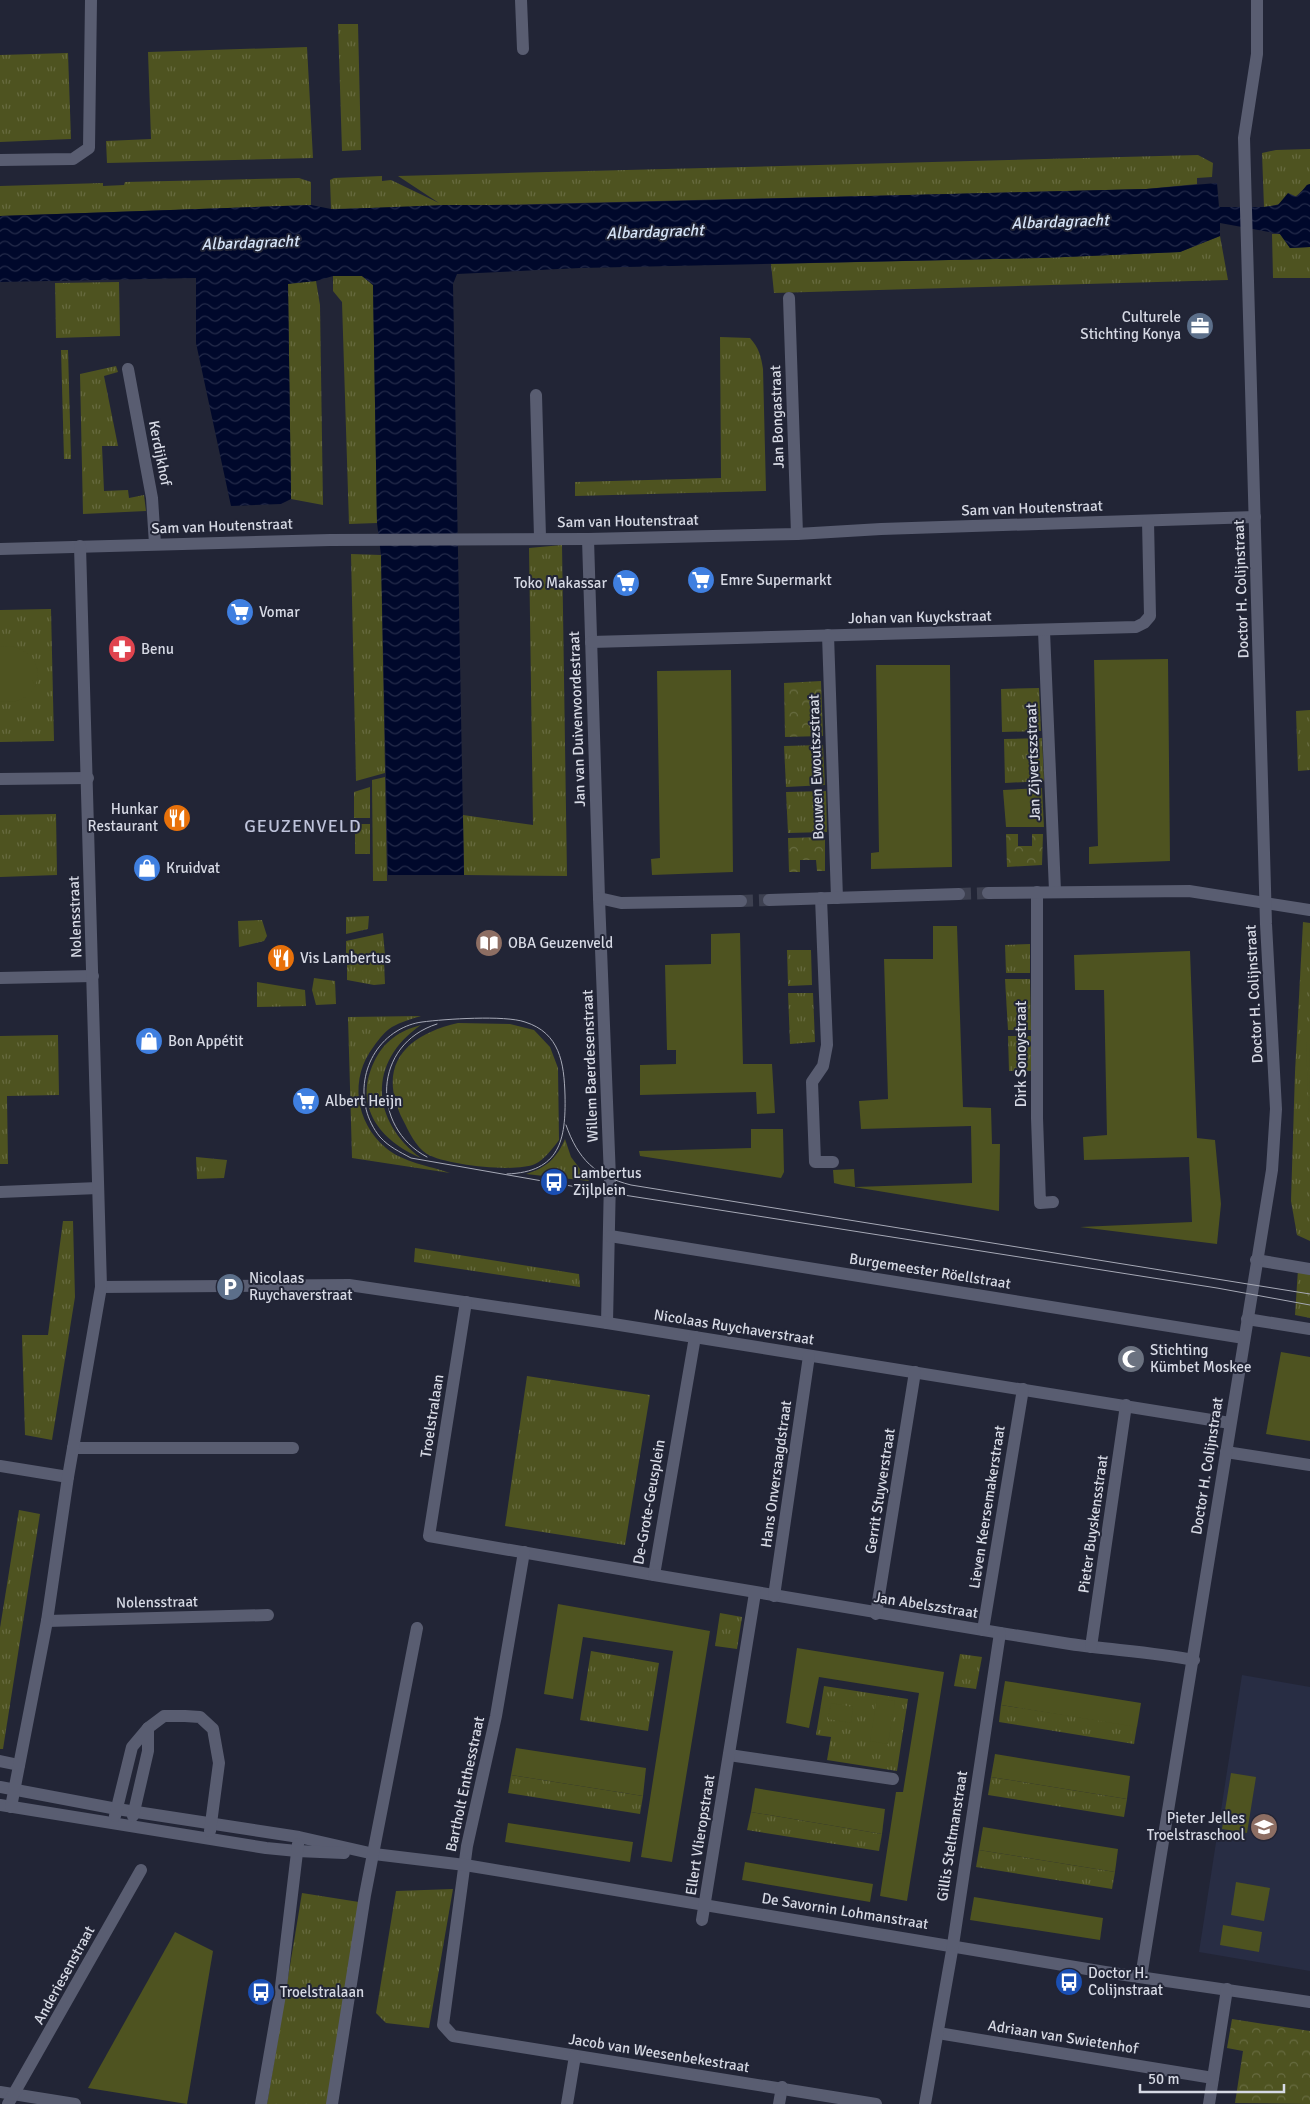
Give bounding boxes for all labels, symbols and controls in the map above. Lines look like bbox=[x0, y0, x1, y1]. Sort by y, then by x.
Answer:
water label: Albardagracht bbox=[1011, 210, 1111, 234]
water label: Albardagracht bbox=[606, 220, 706, 244]
water label: Albardagracht bbox=[201, 231, 301, 255]
place label: Culturele Stichting Konya bbox=[1080, 308, 1181, 343]
office icon: Culturele Stichting Konya bbox=[1185, 311, 1215, 341]
street label: Jan Bongastraat bbox=[766, 365, 788, 469]
street label: Kerdijkhof bbox=[145, 419, 175, 488]
street label: Sam van Houtenstraat bbox=[961, 497, 1103, 519]
street label: Sam van Houtenstraat bbox=[557, 511, 699, 531]
street label: Sam van Houtenstraat bbox=[151, 515, 293, 537]
street label: Doctor H. Colijnstraat bbox=[1230, 519, 1252, 659]
supermarket icon: Emre Supermarkt bbox=[686, 565, 716, 595]
supermarket icon: Toko Makassar bbox=[611, 568, 641, 598]
place label: Emre Supermarkt bbox=[720, 571, 832, 589]
place label: Toko Makassar bbox=[514, 574, 607, 592]
supermarket icon: Vomar bbox=[225, 597, 255, 627]
place label: Vomar bbox=[259, 603, 300, 621]
street label: Johan van Kuyckstraat bbox=[848, 607, 992, 627]
street label: Jan van Duivenvoordestraat bbox=[565, 631, 589, 807]
pharmacy icon: Benu bbox=[107, 634, 137, 664]
place label: Benu bbox=[141, 640, 174, 658]
street label: Bouwen Ewoutszstraat bbox=[804, 694, 828, 840]
street label: Jan Zijvertszstraat bbox=[1022, 703, 1044, 821]
place label: Hunkar Restaurant bbox=[88, 800, 158, 835]
restaurant icon: Hunkar Restaurant bbox=[162, 803, 192, 833]
district label: GEUZENVELD bbox=[244, 815, 362, 837]
shop icon: Kruidvat bbox=[132, 853, 162, 883]
place label: Kruidvat bbox=[166, 859, 220, 877]
street label: Nolensstraat bbox=[65, 876, 85, 958]
street label: Doctor H. Colijnstraat bbox=[1241, 924, 1267, 1064]
library icon: OBA Geuzenveld bbox=[474, 928, 504, 958]
place label: OBA Geuzenveld bbox=[508, 934, 613, 952]
restaurant icon: Vis Lambertus bbox=[266, 943, 296, 973]
place label: Vis Lambertus bbox=[300, 949, 391, 967]
street label: Willem Baerdesenstraat bbox=[578, 989, 602, 1143]
street label: Dirk Sonoystraat bbox=[1012, 1001, 1030, 1107]
shop icon: Bon Appétit bbox=[134, 1026, 164, 1056]
place label: Bon Appétit bbox=[168, 1032, 244, 1050]
supermarket icon: Albert Heijn bbox=[291, 1086, 321, 1116]
place label: Albert Heijn bbox=[325, 1092, 402, 1110]
place label: Lambertus Zijlplein bbox=[573, 1164, 642, 1199]
bus stop icon: Lambertus Zijlplein bbox=[539, 1167, 569, 1197]
street label: Burgemeester Röellstraat bbox=[848, 1249, 1012, 1293]
place label: Nicolaas Ruychaverstraat bbox=[249, 1269, 353, 1304]
parking icon: Nicolaas Ruychaverstraat bbox=[215, 1272, 245, 1302]
street label: Nicolaas Ruychaverstraat bbox=[653, 1305, 815, 1349]
place label: Stichting Kümbet Moskee bbox=[1150, 1341, 1252, 1376]
mosque icon: Stichting Kümbet Moskee bbox=[1116, 1344, 1146, 1374]
street label: Troelstralaan bbox=[417, 1373, 447, 1459]
street label: Doctor H. Colijnstraat bbox=[1187, 1396, 1227, 1536]
street label: Hans Onversaagdstraat bbox=[757, 1399, 795, 1549]
street label: Lieven Keersemakerstraat bbox=[965, 1424, 1009, 1590]
street label: Gerrit Stuyverstraat bbox=[861, 1427, 899, 1555]
street label: De-Grote-Geusplein bbox=[629, 1438, 669, 1566]
street label: Pieter Buyskensstraat bbox=[1074, 1454, 1112, 1594]
street label: Jan Abelszstraat bbox=[873, 1588, 979, 1622]
street label: Nolensstraat bbox=[116, 1592, 198, 1612]
street label: Bartholt Enthesstraat bbox=[442, 1715, 488, 1853]
street label: Gillis Steltmanstraat bbox=[933, 1769, 971, 1903]
street label: Ellert Vlieropstraat bbox=[682, 1773, 718, 1897]
place label: Pieter Jelles Troelstraschool bbox=[1147, 1809, 1245, 1844]
school or university icon: Pieter Jelles Troelstraschool bbox=[1249, 1812, 1279, 1842]
street label: De Savornin Lohmanstraat bbox=[760, 1889, 930, 1933]
street label: Anderiesenstraat bbox=[29, 1923, 99, 2027]
place label: Doctor H. Colijnstraat bbox=[1088, 1964, 1163, 1999]
bus stop icon: Doctor H. Colijnstraat bbox=[1054, 1967, 1084, 1997]
bus stop icon: Troelstralaan bbox=[246, 1977, 276, 2007]
place label: Troelstralaan bbox=[280, 1983, 364, 2001]
street label: Adriaan van Swietenhof bbox=[987, 2016, 1140, 2058]
street label: Jacob van Weesenbekestraat bbox=[567, 2030, 751, 2076]
scale bar bbox=[1140, 2062, 1284, 2094]
text: 50 m bbox=[1148, 2070, 1179, 2088]

